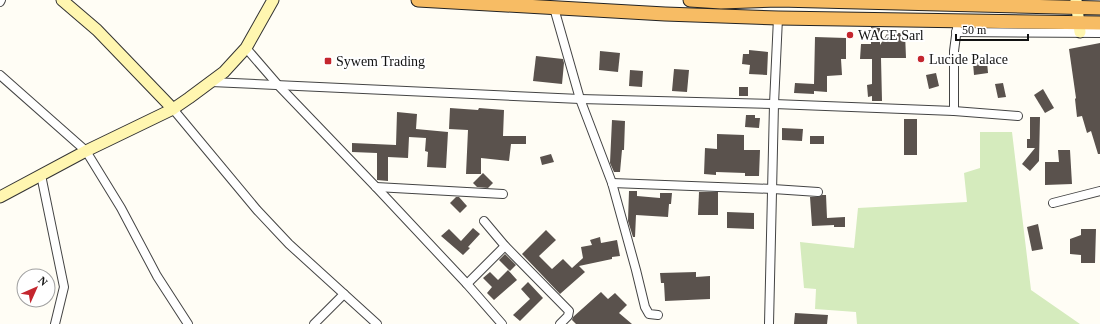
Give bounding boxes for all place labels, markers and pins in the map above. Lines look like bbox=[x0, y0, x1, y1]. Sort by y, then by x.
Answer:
place label: WACE Sarl bbox=[858, 28, 924, 43]
marker: WACE Sarl bbox=[845, 30, 855, 40]
place label: Lucide Palace bbox=[929, 52, 1008, 67]
place label: Sywem Trading bbox=[336, 54, 425, 69]
marker: Lucide Palace bbox=[916, 54, 926, 64]
marker: Sywem Trading bbox=[323, 56, 333, 66]

